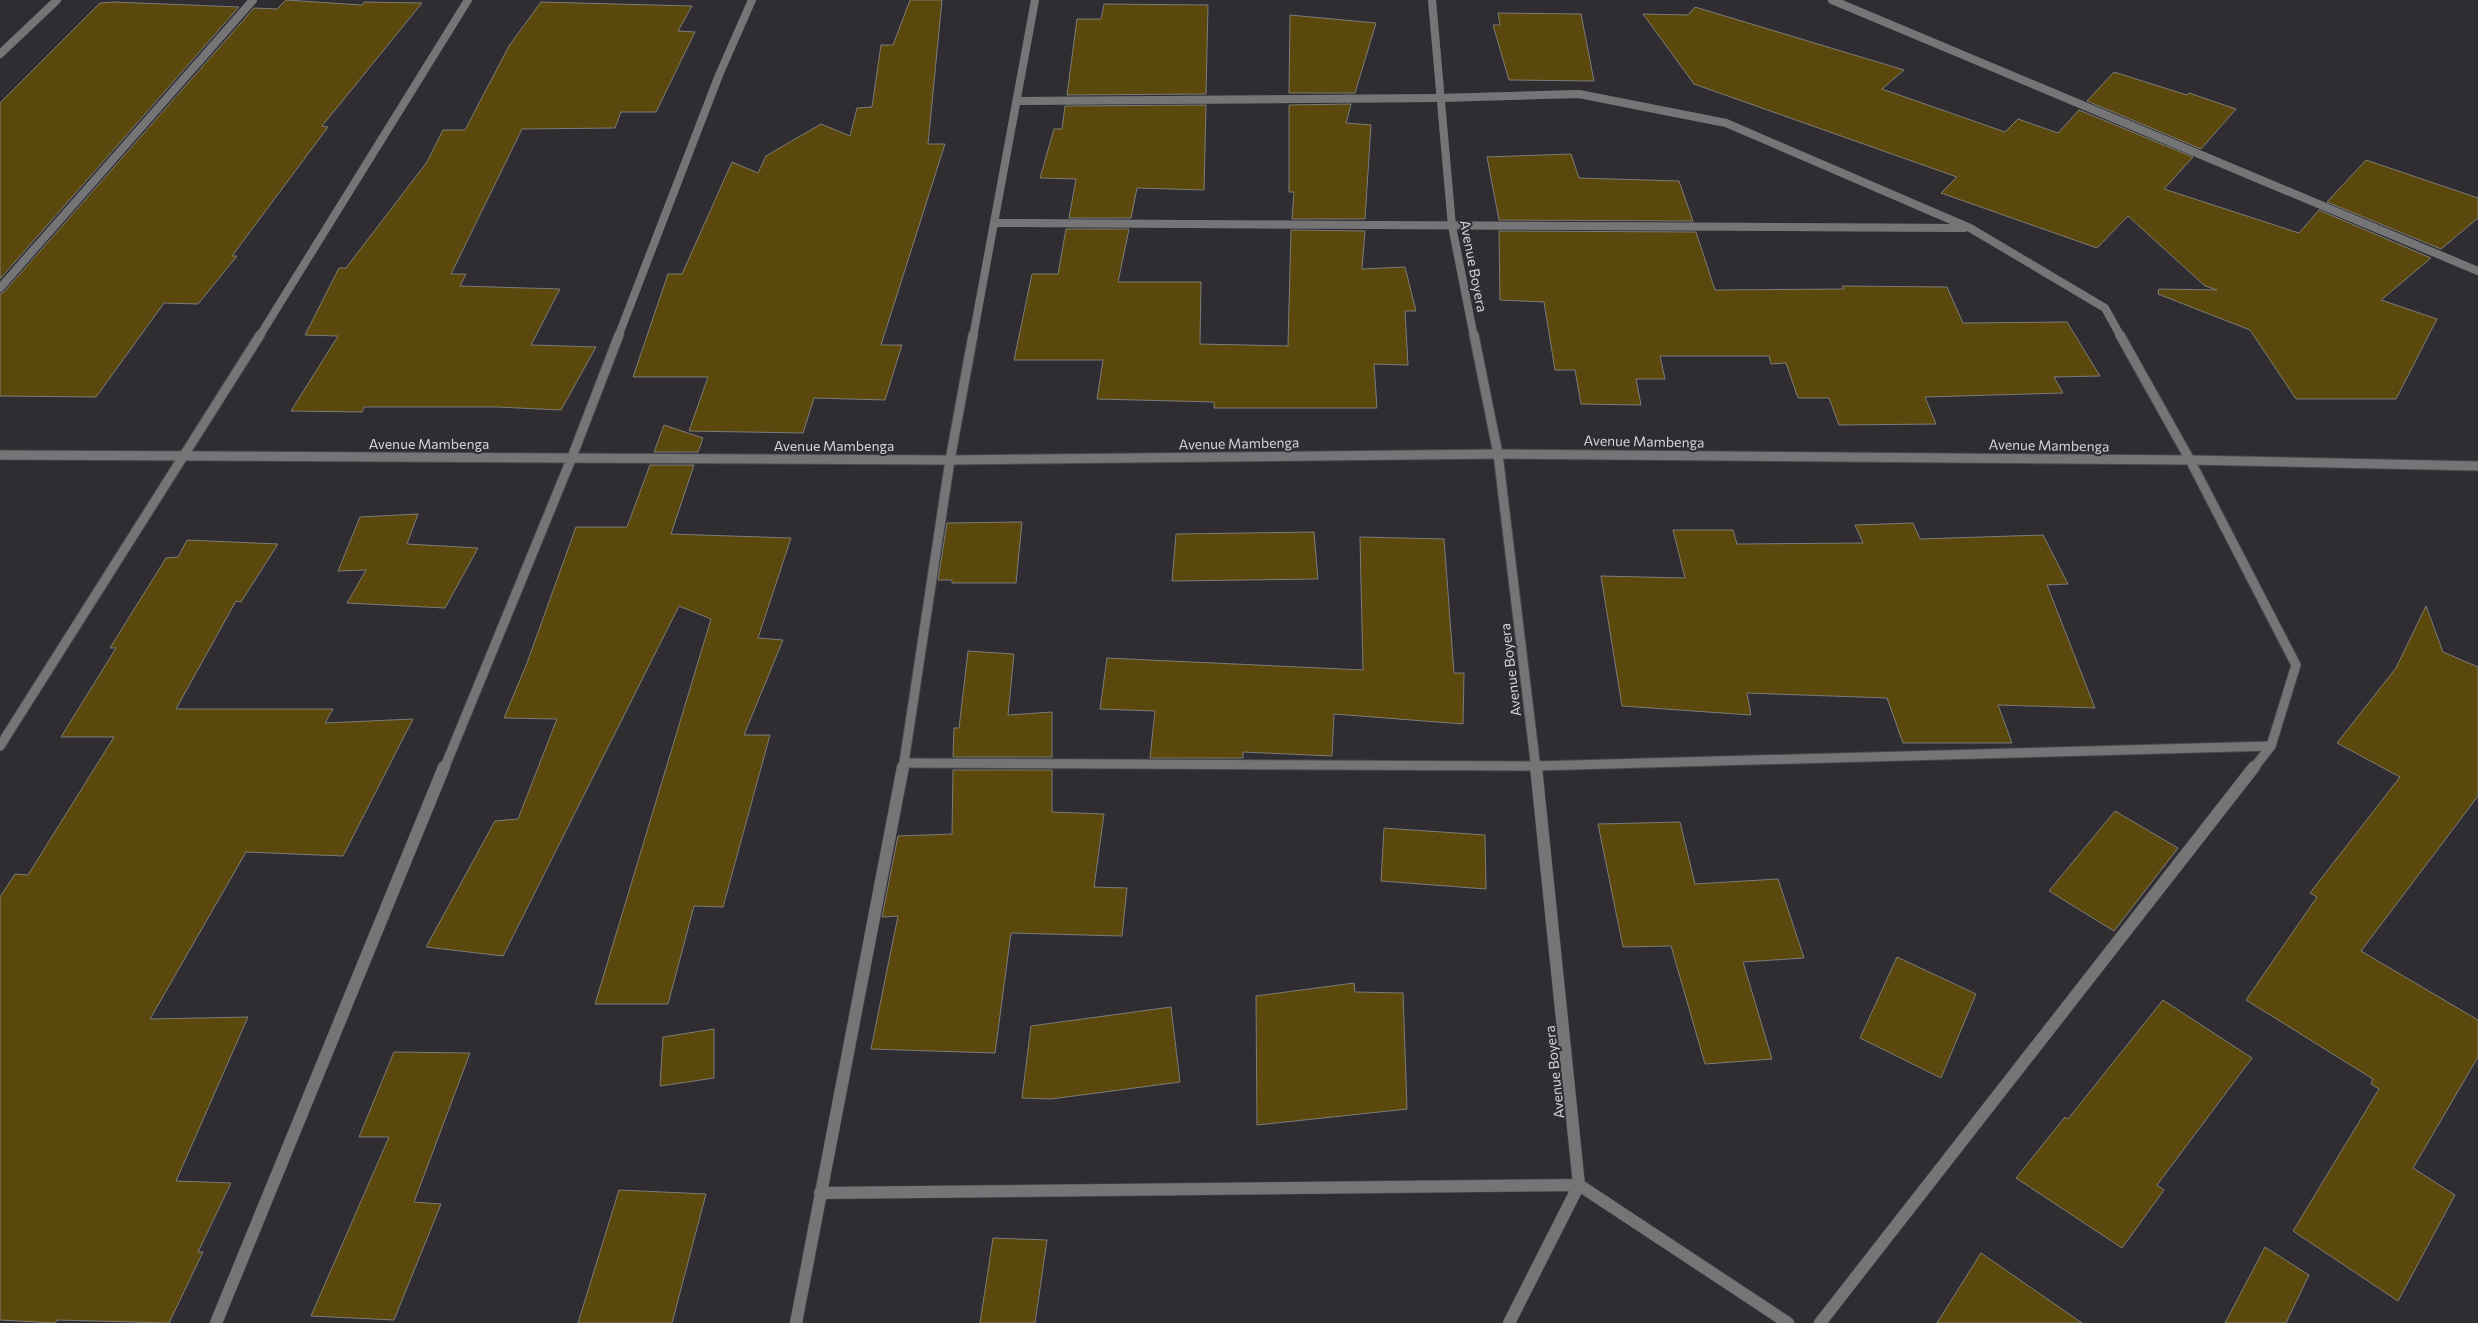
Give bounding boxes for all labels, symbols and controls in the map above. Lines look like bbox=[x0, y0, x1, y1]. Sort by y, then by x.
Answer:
street label: Avenue Boyera bbox=[1457, 218, 1491, 314]
street label: Avenue Mambenga bbox=[1584, 431, 1704, 451]
street label: Avenue Mambenga bbox=[1179, 433, 1299, 453]
street label: Avenue Mambenga bbox=[369, 435, 489, 452]
street label: Avenue Mambenga bbox=[1989, 435, 2109, 455]
street label: Avenue Mambenga bbox=[774, 437, 894, 454]
street label: Avenue Boyera bbox=[1496, 622, 1524, 718]
street label: Avenue Boyera bbox=[1541, 1025, 1567, 1119]

